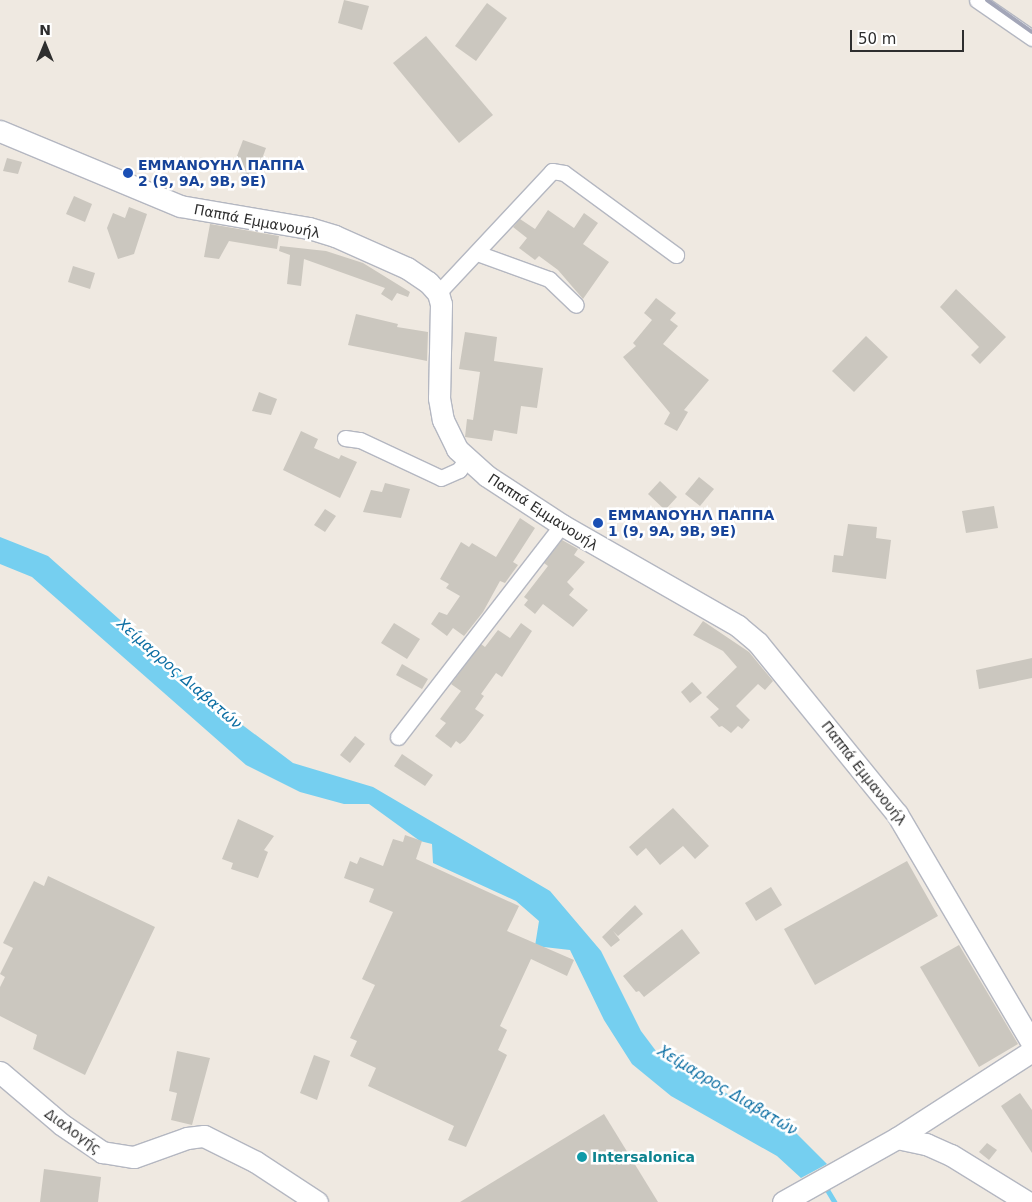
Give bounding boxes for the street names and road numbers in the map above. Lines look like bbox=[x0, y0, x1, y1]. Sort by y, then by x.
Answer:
street label: Παππά Εμμανουήλ bbox=[193, 201, 321, 241]
street label: Παππά Εμμανουήλ bbox=[485, 470, 601, 554]
street label: Παππά Εμμανουήλ bbox=[818, 717, 910, 829]
street label: Διαλογής bbox=[41, 1105, 105, 1157]

